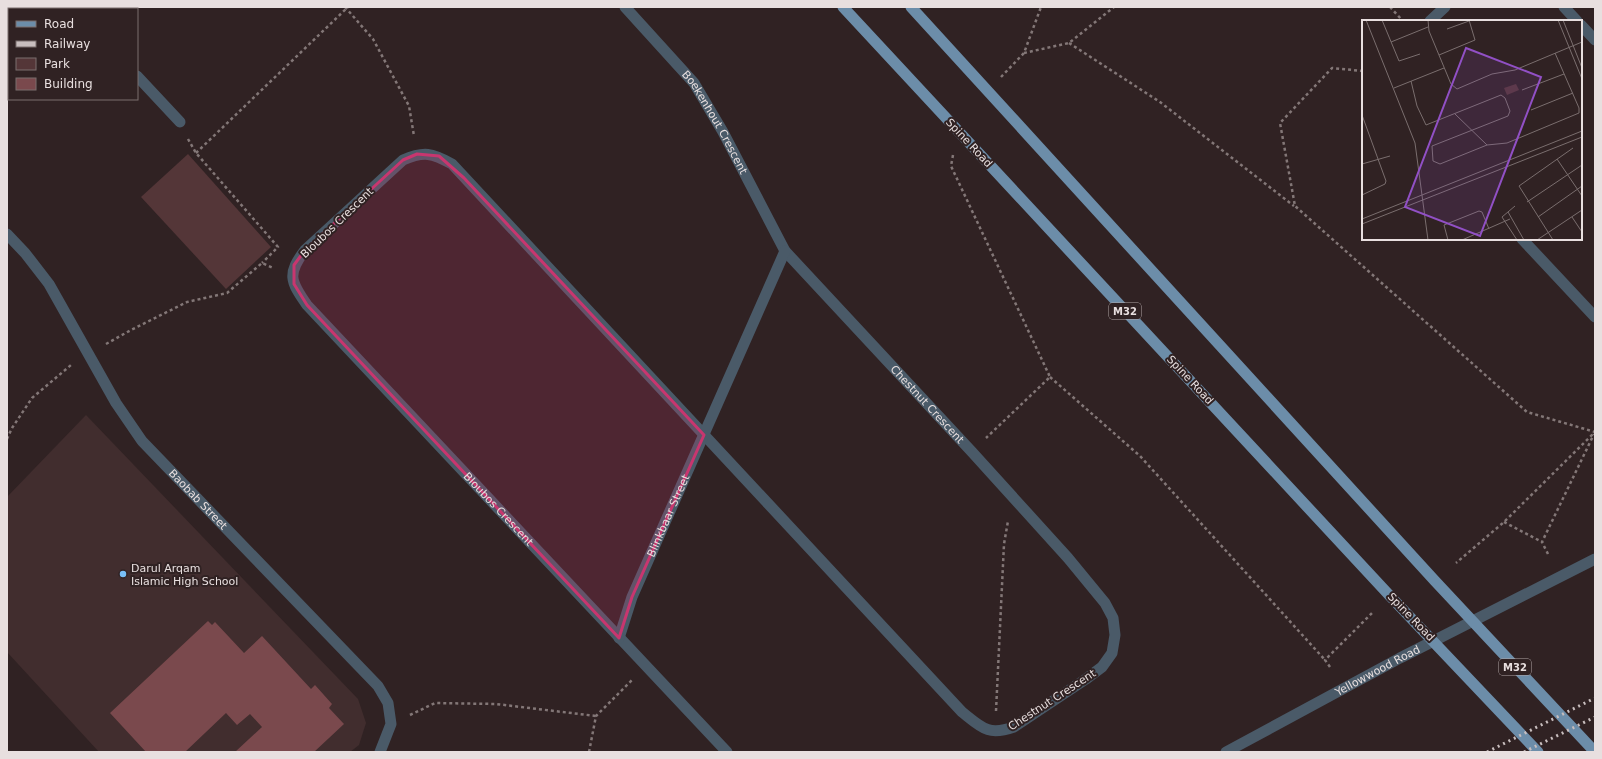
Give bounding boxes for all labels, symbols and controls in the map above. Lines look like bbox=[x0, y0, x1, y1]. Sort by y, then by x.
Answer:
legend bbox=[8, 8, 138, 100]
text: Road bbox=[44, 17, 74, 31]
inset map bbox=[1362, 20, 1582, 240]
text: Railway bbox=[44, 37, 90, 51]
text: Park bbox=[44, 57, 70, 71]
street label: Boekenhout Crescent bbox=[679, 68, 751, 177]
text: Building bbox=[44, 77, 93, 91]
street label: Spine Road bbox=[943, 116, 995, 170]
street label: Bloubos Crescent bbox=[298, 185, 376, 261]
road number: M32 bbox=[1109, 303, 1141, 319]
street label: Spine Road bbox=[1164, 353, 1216, 407]
street label: Chestnut Crescent bbox=[888, 362, 967, 446]
street label: Baobab Street bbox=[166, 466, 231, 533]
street label: Bloubos Crescent bbox=[461, 469, 537, 549]
street label: Blinkbaar Street bbox=[644, 472, 692, 559]
place label: Darul Arqam Islamic High School bbox=[131, 562, 238, 588]
marker: Darul Arqam Islamic High School bbox=[118, 569, 128, 579]
street label: Spine Road bbox=[1385, 590, 1437, 644]
street label: Yellowwood Road bbox=[1332, 642, 1422, 699]
road number: M32 bbox=[1499, 659, 1531, 675]
street label: Chestnut Crescent bbox=[1006, 666, 1099, 733]

